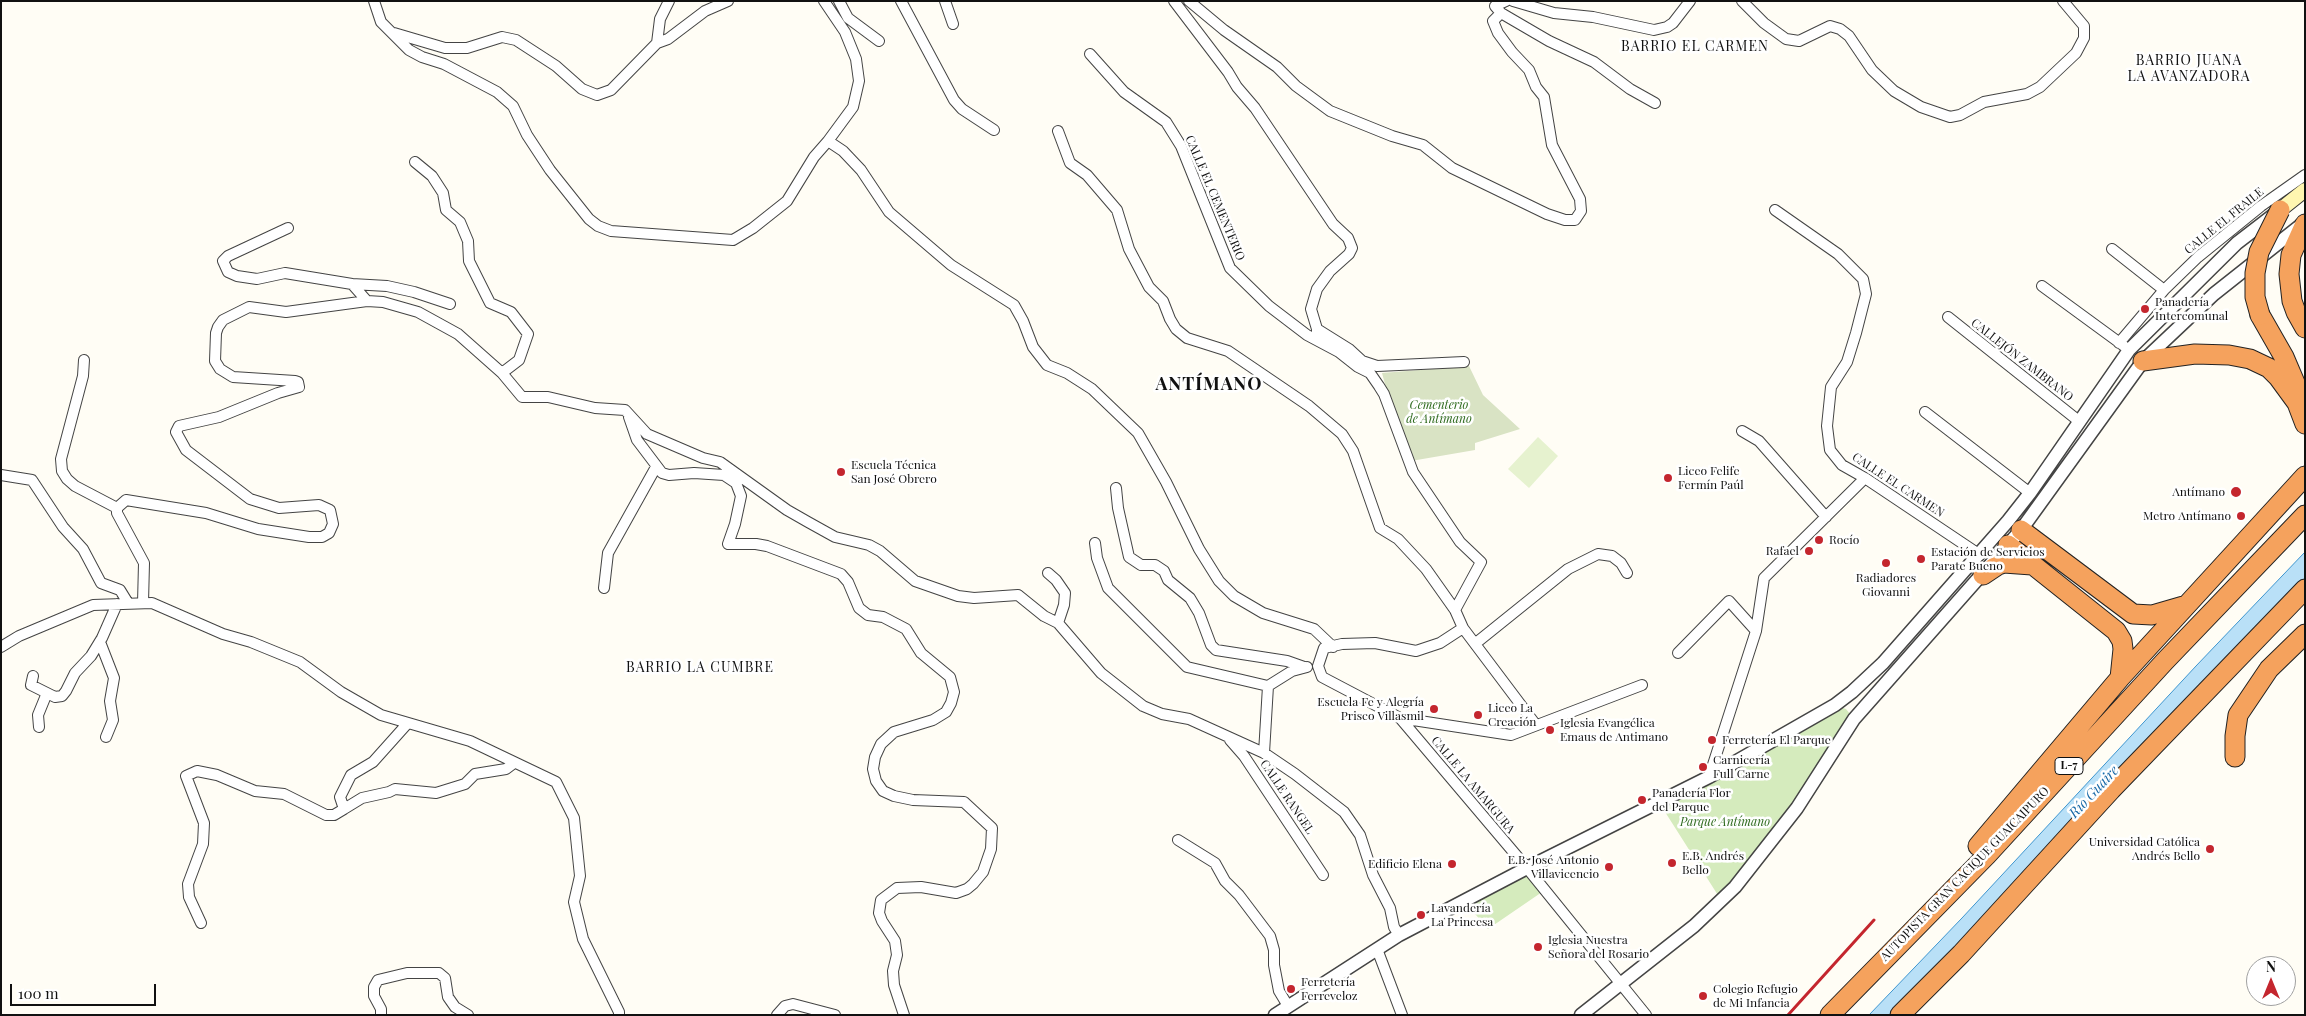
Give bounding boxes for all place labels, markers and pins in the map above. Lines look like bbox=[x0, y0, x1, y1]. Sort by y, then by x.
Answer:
place label: Panadería Intercomunal bbox=[2155, 295, 2228, 323]
marker: Panadería Intercomunal bbox=[2139, 303, 2151, 315]
place label: Escuela Técnica San José Obrero bbox=[851, 458, 937, 486]
place label: Liceo Felife Fermín Paúl bbox=[1678, 464, 1744, 492]
marker: Escuela Técnica San José Obrero bbox=[835, 466, 847, 478]
marker: Liceo Felife Fermín Paúl bbox=[1662, 472, 1674, 484]
place label: Antímano bbox=[2172, 485, 2225, 499]
marker: Antímano bbox=[2229, 485, 2243, 499]
place label: Metro Antímano bbox=[2143, 509, 2231, 523]
marker: Metro Antímano bbox=[2235, 510, 2247, 522]
place label: Rocío bbox=[1829, 533, 1859, 547]
marker: Rocío bbox=[1813, 534, 1825, 546]
place label: Rafael bbox=[1766, 544, 1799, 558]
marker: Rafael bbox=[1803, 545, 1815, 557]
place label: Estación de Servicios Parate Bueno bbox=[1931, 545, 2045, 573]
marker: Estación de Servicios Parate Bueno bbox=[1915, 553, 1927, 565]
marker: Radiadores Giovanni bbox=[1880, 557, 1892, 569]
place label: Radiadores Giovanni bbox=[1856, 571, 1916, 599]
place label: Escuela Fe y Alegría Prisco Villasmil bbox=[1317, 695, 1424, 723]
place label: Liceo La Creación bbox=[1488, 701, 1536, 729]
marker: Escuela Fe y Alegría Prisco Villasmil bbox=[1428, 703, 1440, 715]
marker: Liceo La Creación bbox=[1472, 709, 1484, 721]
place label: Iglesia Evangélica Emaus de Antimano bbox=[1560, 716, 1668, 744]
marker: Iglesia Evangélica Emaus de Antimano bbox=[1544, 724, 1556, 736]
place label: Ferretería El Parque bbox=[1722, 733, 1831, 747]
marker: Ferretería El Parque bbox=[1706, 734, 1718, 746]
place label: Carnicería Full Carne bbox=[1713, 753, 1770, 781]
marker: Carnicería Full Carne bbox=[1697, 761, 1709, 773]
place label: Panadería Flor del Parque bbox=[1652, 786, 1731, 814]
marker: Panadería Flor del Parque bbox=[1636, 794, 1648, 806]
place label: Universidad Católica Andrés Bello bbox=[2089, 835, 2200, 863]
marker: Universidad Católica Andrés Bello bbox=[2204, 843, 2216, 855]
place label: E.B. Andrés Bello bbox=[1682, 849, 1744, 877]
place label: E.B. José Antonio Villavicencio bbox=[1508, 853, 1599, 881]
place label: Edificio Elena bbox=[1368, 857, 1442, 871]
marker: E.B. Andrés Bello bbox=[1666, 857, 1678, 869]
marker: Edificio Elena bbox=[1446, 858, 1458, 870]
marker: E.B. José Antonio Villavicencio bbox=[1603, 861, 1615, 873]
place label: Lavandería La Princesa bbox=[1431, 901, 1493, 929]
marker: Lavandería La Princesa bbox=[1415, 909, 1427, 921]
place label: Iglesia Nuestra Señora del Rosario bbox=[1548, 933, 1649, 961]
marker: Iglesia Nuestra Señora del Rosario bbox=[1532, 941, 1544, 953]
place label: Ferretería Ferreveloz bbox=[1301, 975, 1358, 1003]
place label: Colegio Refugio de Mi Infancia bbox=[1713, 982, 1798, 1010]
marker: Ferretería Ferreveloz bbox=[1285, 983, 1297, 995]
marker: Colegio Refugio de Mi Infancia bbox=[1697, 990, 1709, 1002]

